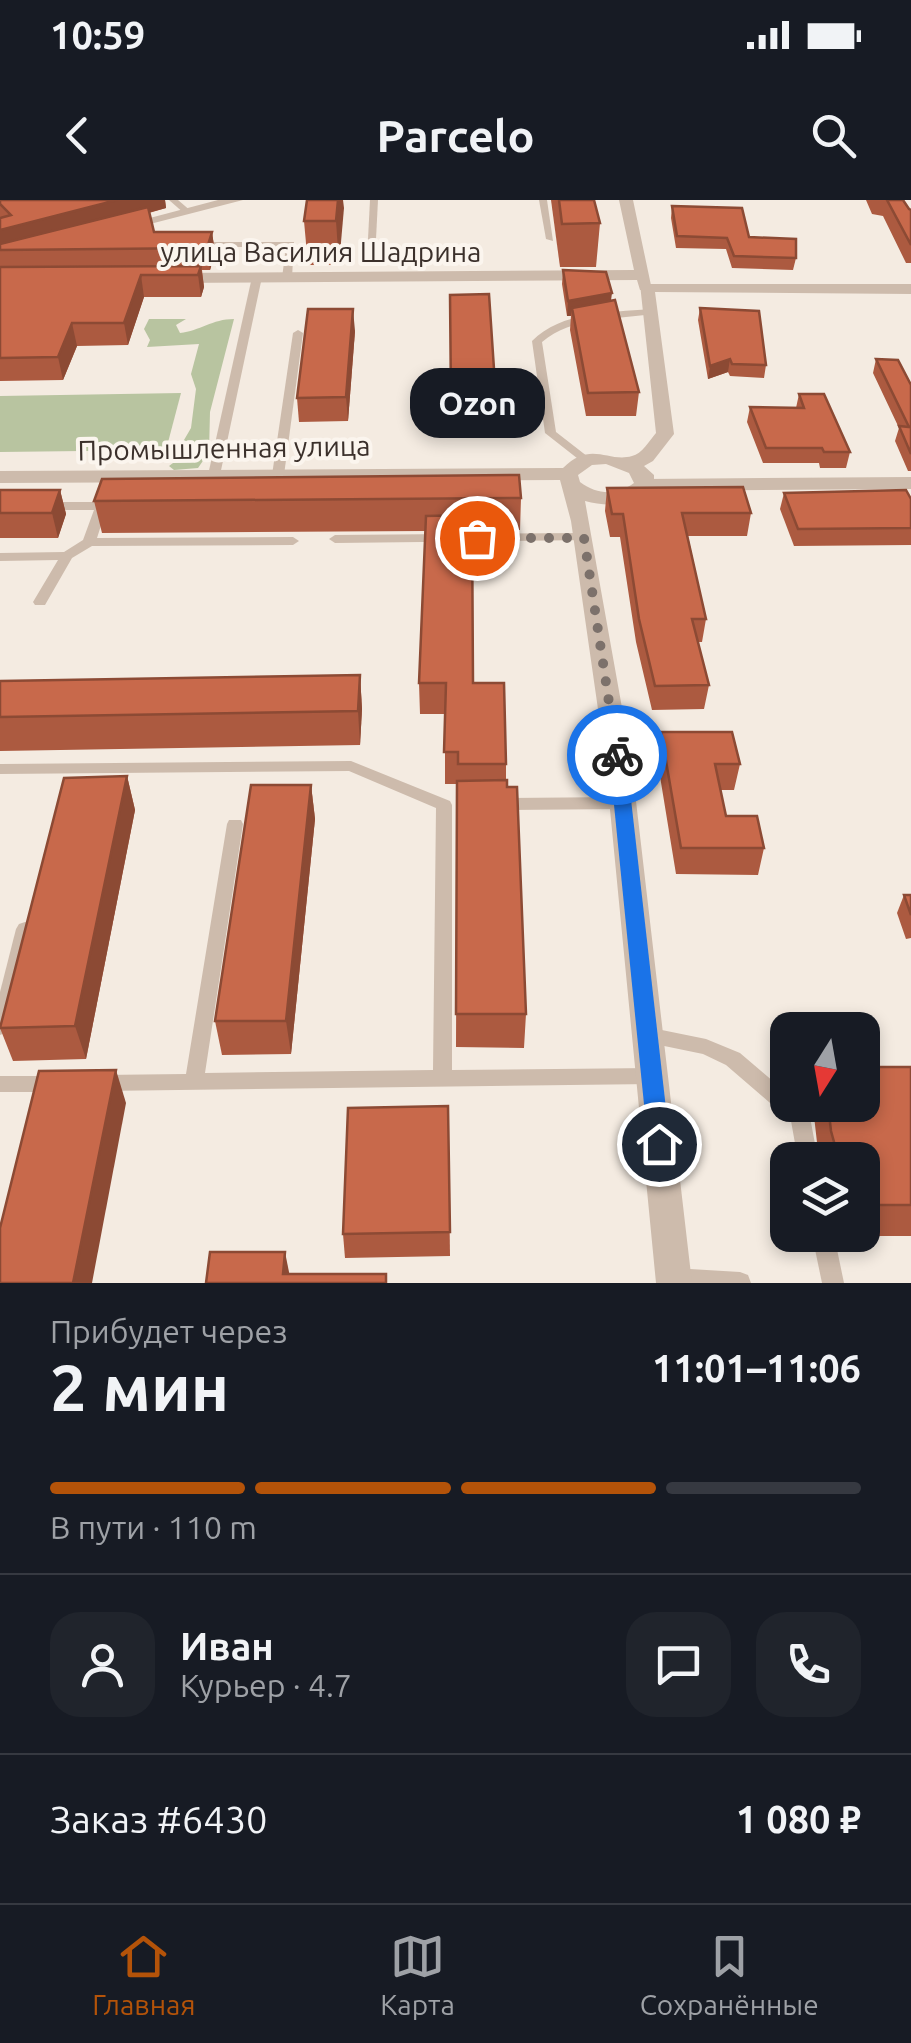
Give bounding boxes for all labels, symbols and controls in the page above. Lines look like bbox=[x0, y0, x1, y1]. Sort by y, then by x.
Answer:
text: 10:59 bbox=[50, 14, 145, 56]
icon: back bbox=[50, 108, 105, 163]
icon: search bbox=[806, 108, 861, 163]
text: Parcelo bbox=[376, 110, 535, 161]
street label: улица Василия Шадрина bbox=[161, 236, 481, 267]
callout: Ozon bbox=[410, 368, 544, 438]
text: Ozon bbox=[438, 385, 517, 421]
street label: Промышленная улица bbox=[77, 429, 371, 466]
pin bbox=[435, 496, 520, 581]
icon: bag bbox=[450, 511, 505, 566]
courier bbox=[567, 705, 667, 805]
icon: bike bbox=[590, 728, 645, 783]
north arrow bbox=[770, 1012, 880, 1122]
map controls bbox=[770, 1012, 880, 1252]
pin bbox=[617, 1102, 702, 1187]
icon: home bbox=[632, 1117, 687, 1172]
button: layers bbox=[770, 1142, 880, 1252]
text: Прибудет через bbox=[50, 1313, 288, 1349]
text: 11:01–11:06 bbox=[652, 1347, 861, 1389]
text: 2 мин bbox=[50, 1350, 229, 1423]
text: В пути · 110 m bbox=[50, 1509, 257, 1545]
button: person bbox=[50, 1612, 155, 1717]
button: chat bbox=[626, 1612, 731, 1717]
button: phone bbox=[756, 1612, 861, 1717]
text: Иван bbox=[180, 1625, 274, 1667]
text: Курьер · 4.7 bbox=[180, 1667, 352, 1703]
text: Заказ #6430 bbox=[50, 1798, 268, 1840]
text: 1 080 ₽ bbox=[736, 1798, 861, 1840]
tab: Главная bbox=[92, 1929, 196, 2020]
tab: Карта bbox=[380, 1929, 455, 2020]
tab: Сохранённые bbox=[640, 1929, 819, 2020]

